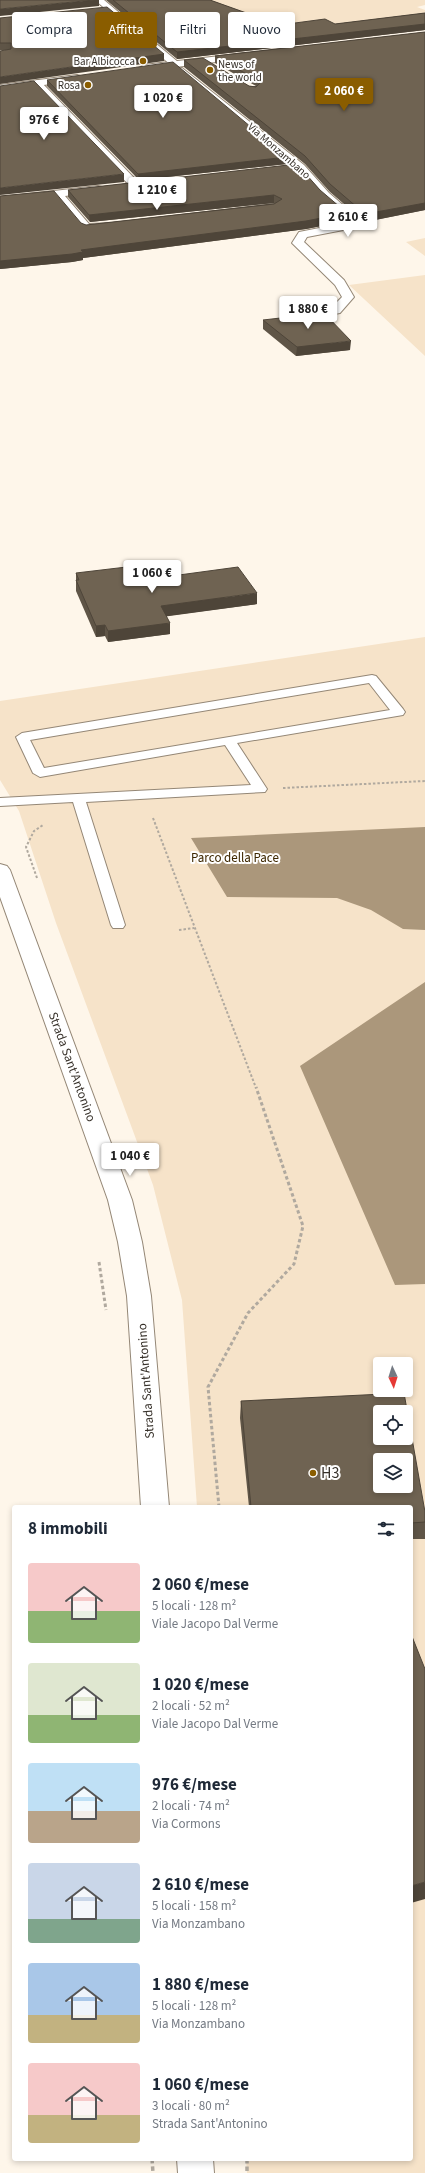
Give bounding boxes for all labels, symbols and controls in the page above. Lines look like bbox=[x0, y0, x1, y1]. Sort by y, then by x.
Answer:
chip: Compra bbox=[12, 12, 87, 48]
chip: Affitta bbox=[95, 12, 157, 48]
chip: Filtri bbox=[165, 12, 220, 48]
chip: Nuovo bbox=[228, 12, 295, 48]
place label: Bar Albicocca bbox=[73, 54, 135, 69]
marker: Bar Albicocca bbox=[138, 56, 148, 66]
place label: News of the world bbox=[218, 57, 262, 85]
marker: News of the world bbox=[205, 65, 215, 75]
place label: Rosa bbox=[58, 78, 80, 93]
pin: 2 060 € bbox=[307, 78, 381, 112]
marker: Rosa bbox=[83, 80, 93, 90]
text: 2 060 € bbox=[324, 82, 364, 100]
pin: 1 020 € bbox=[126, 85, 200, 119]
text: 1 020 € bbox=[143, 89, 183, 107]
pin: 976 € bbox=[16, 107, 72, 141]
text: 976 € bbox=[29, 111, 59, 129]
street label: Via Monzambano bbox=[244, 120, 314, 182]
pin: 1 210 € bbox=[120, 177, 194, 211]
text: 1 210 € bbox=[137, 181, 177, 199]
pin: 2 610 € bbox=[311, 204, 385, 238]
text: 2 610 € bbox=[328, 208, 368, 226]
pin: 1 880 € bbox=[271, 296, 345, 330]
text: 1 880 € bbox=[288, 300, 328, 318]
pin: 1 060 € bbox=[115, 560, 189, 594]
text: 1 060 € bbox=[132, 564, 172, 582]
park label: Parco della Pace bbox=[191, 849, 279, 867]
street label: Strada Sant'Antonino bbox=[44, 1010, 100, 1124]
pin: 1 040 € bbox=[93, 1143, 167, 1177]
text: 1 040 € bbox=[110, 1147, 150, 1165]
street label: Strada Sant'Antonino bbox=[133, 1323, 159, 1439]
north arrow bbox=[373, 1357, 413, 1397]
map controls bbox=[373, 1357, 413, 1493]
button: locate bbox=[373, 1405, 413, 1445]
button: layers bbox=[373, 1453, 413, 1493]
place label: H3 bbox=[321, 1462, 339, 1484]
marker: H3 bbox=[308, 1468, 318, 1478]
text: 8 immobili bbox=[28, 1517, 108, 1541]
icon: filters bbox=[375, 1518, 397, 1540]
text: 2 060 €/mese bbox=[152, 1573, 249, 1597]
icon: home bbox=[60, 1579, 108, 1627]
text: 5 locali · 128 m² bbox=[152, 1597, 236, 1615]
text: Viale Jacopo Dal Verme bbox=[152, 1615, 278, 1633]
text: 1 020 €/mese bbox=[152, 1673, 249, 1697]
icon: home bbox=[60, 1679, 108, 1727]
text: 2 locali · 52 m² bbox=[152, 1697, 230, 1715]
text: Viale Jacopo Dal Verme bbox=[152, 1715, 278, 1733]
text: 976 €/mese bbox=[152, 1773, 237, 1797]
icon: home bbox=[60, 1779, 108, 1827]
text: 2 locali · 74 m² bbox=[152, 1797, 230, 1815]
text: Via Cormons bbox=[152, 1815, 220, 1833]
text: 2 610 €/mese bbox=[152, 1873, 249, 1897]
icon: home bbox=[60, 1879, 108, 1927]
text: 5 locali · 158 m² bbox=[152, 1897, 236, 1915]
text: Via Monzambano bbox=[152, 1915, 245, 1933]
text: 1 880 €/mese bbox=[152, 1973, 249, 1997]
icon: home bbox=[60, 1979, 108, 2027]
text: 5 locali · 128 m² bbox=[152, 1997, 236, 2015]
text: Via Monzambano bbox=[152, 2015, 245, 2033]
text: 1 060 €/mese bbox=[152, 2073, 249, 2097]
icon: home bbox=[60, 2079, 108, 2127]
text: 3 locali · 80 m² bbox=[152, 2097, 230, 2115]
text: Strada Sant'Antonino bbox=[152, 2115, 268, 2133]

